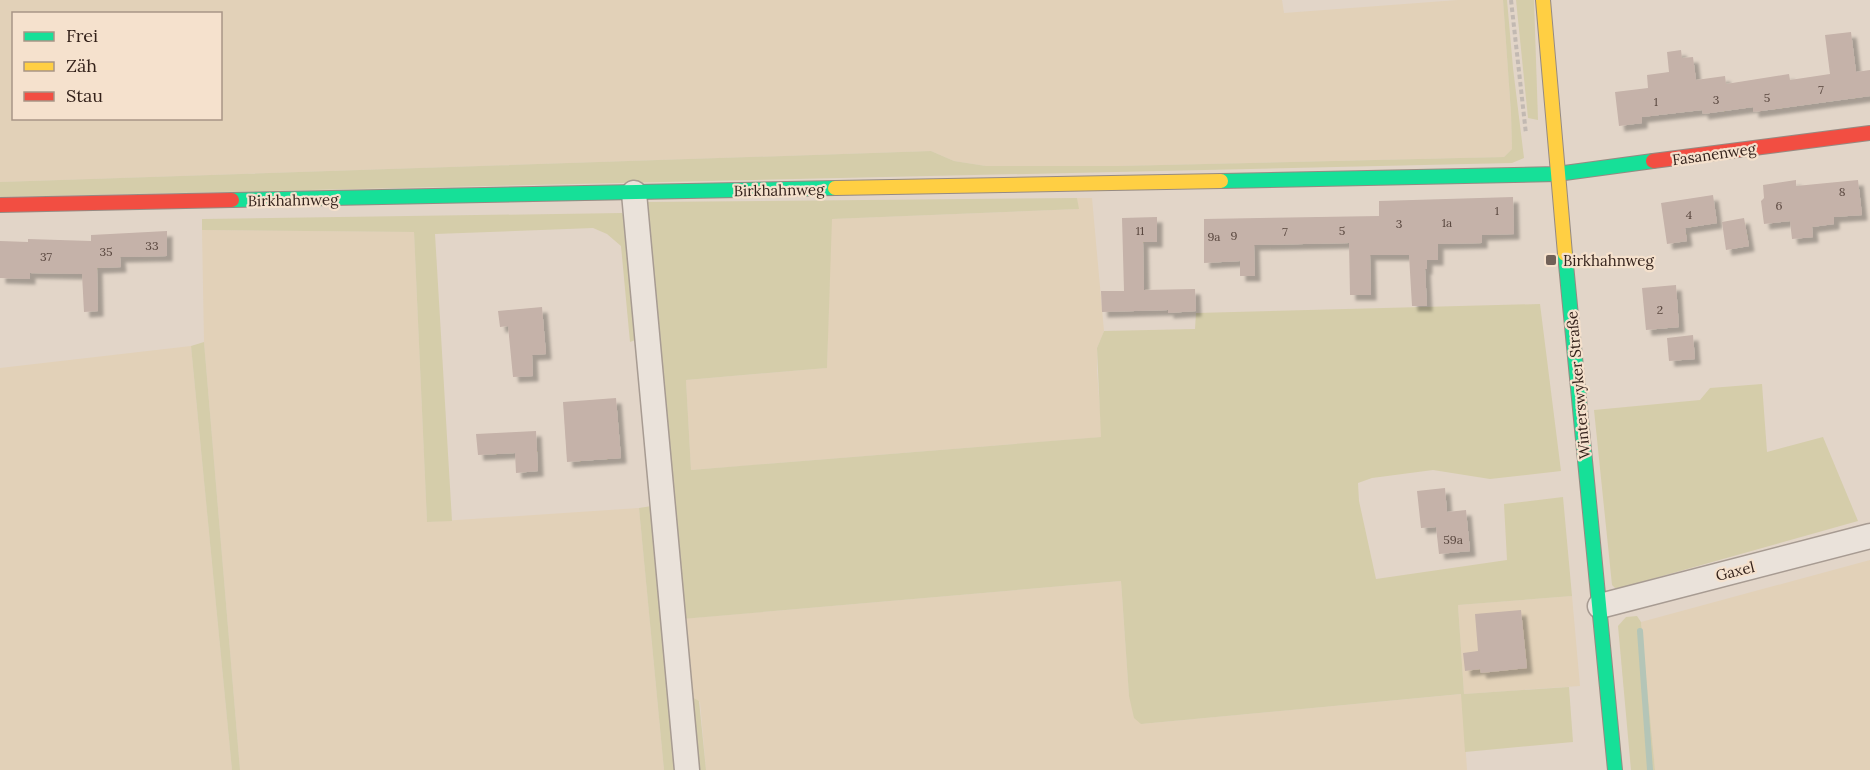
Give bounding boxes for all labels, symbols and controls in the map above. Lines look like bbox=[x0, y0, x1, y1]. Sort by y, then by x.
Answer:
legend bbox=[12, 12, 222, 120]
text: Frei bbox=[66, 24, 98, 47]
text: Zäh bbox=[66, 54, 97, 77]
house number: 7 bbox=[1818, 82, 1824, 97]
text: Stau bbox=[66, 84, 103, 107]
house number: 5 bbox=[1764, 90, 1770, 105]
house number: 3 bbox=[1713, 92, 1720, 107]
house number: 1 bbox=[1654, 94, 1658, 109]
street label: Fasanenweg bbox=[1671, 139, 1758, 169]
street label: Birkhahnweg bbox=[733, 180, 825, 200]
house number: 8 bbox=[1839, 184, 1846, 199]
street label: Birkhahnweg bbox=[247, 190, 339, 210]
house number: 6 bbox=[1776, 198, 1783, 213]
house number: 1 bbox=[1495, 203, 1499, 218]
house number: 4 bbox=[1686, 207, 1693, 222]
house number: 1a bbox=[1442, 215, 1452, 230]
house number: 3 bbox=[1396, 216, 1403, 231]
house number: 11 bbox=[1136, 223, 1144, 238]
house number: 5 bbox=[1339, 223, 1345, 238]
house number: 7 bbox=[1282, 224, 1288, 239]
house number: 9 bbox=[1231, 228, 1238, 243]
house number: 9a bbox=[1207, 229, 1221, 244]
house number: 33 bbox=[145, 238, 159, 253]
house number: 35 bbox=[99, 244, 113, 259]
house number: 37 bbox=[40, 249, 52, 264]
place label: Birkhahnweg bbox=[1563, 251, 1654, 270]
marker: Birkhahnweg bbox=[1544, 253, 1558, 267]
house number: 2 bbox=[1657, 302, 1663, 317]
street label: Winterswyker Straße bbox=[1562, 310, 1594, 460]
house number: 59a bbox=[1443, 532, 1463, 547]
street label: Gaxel bbox=[1714, 557, 1756, 585]

